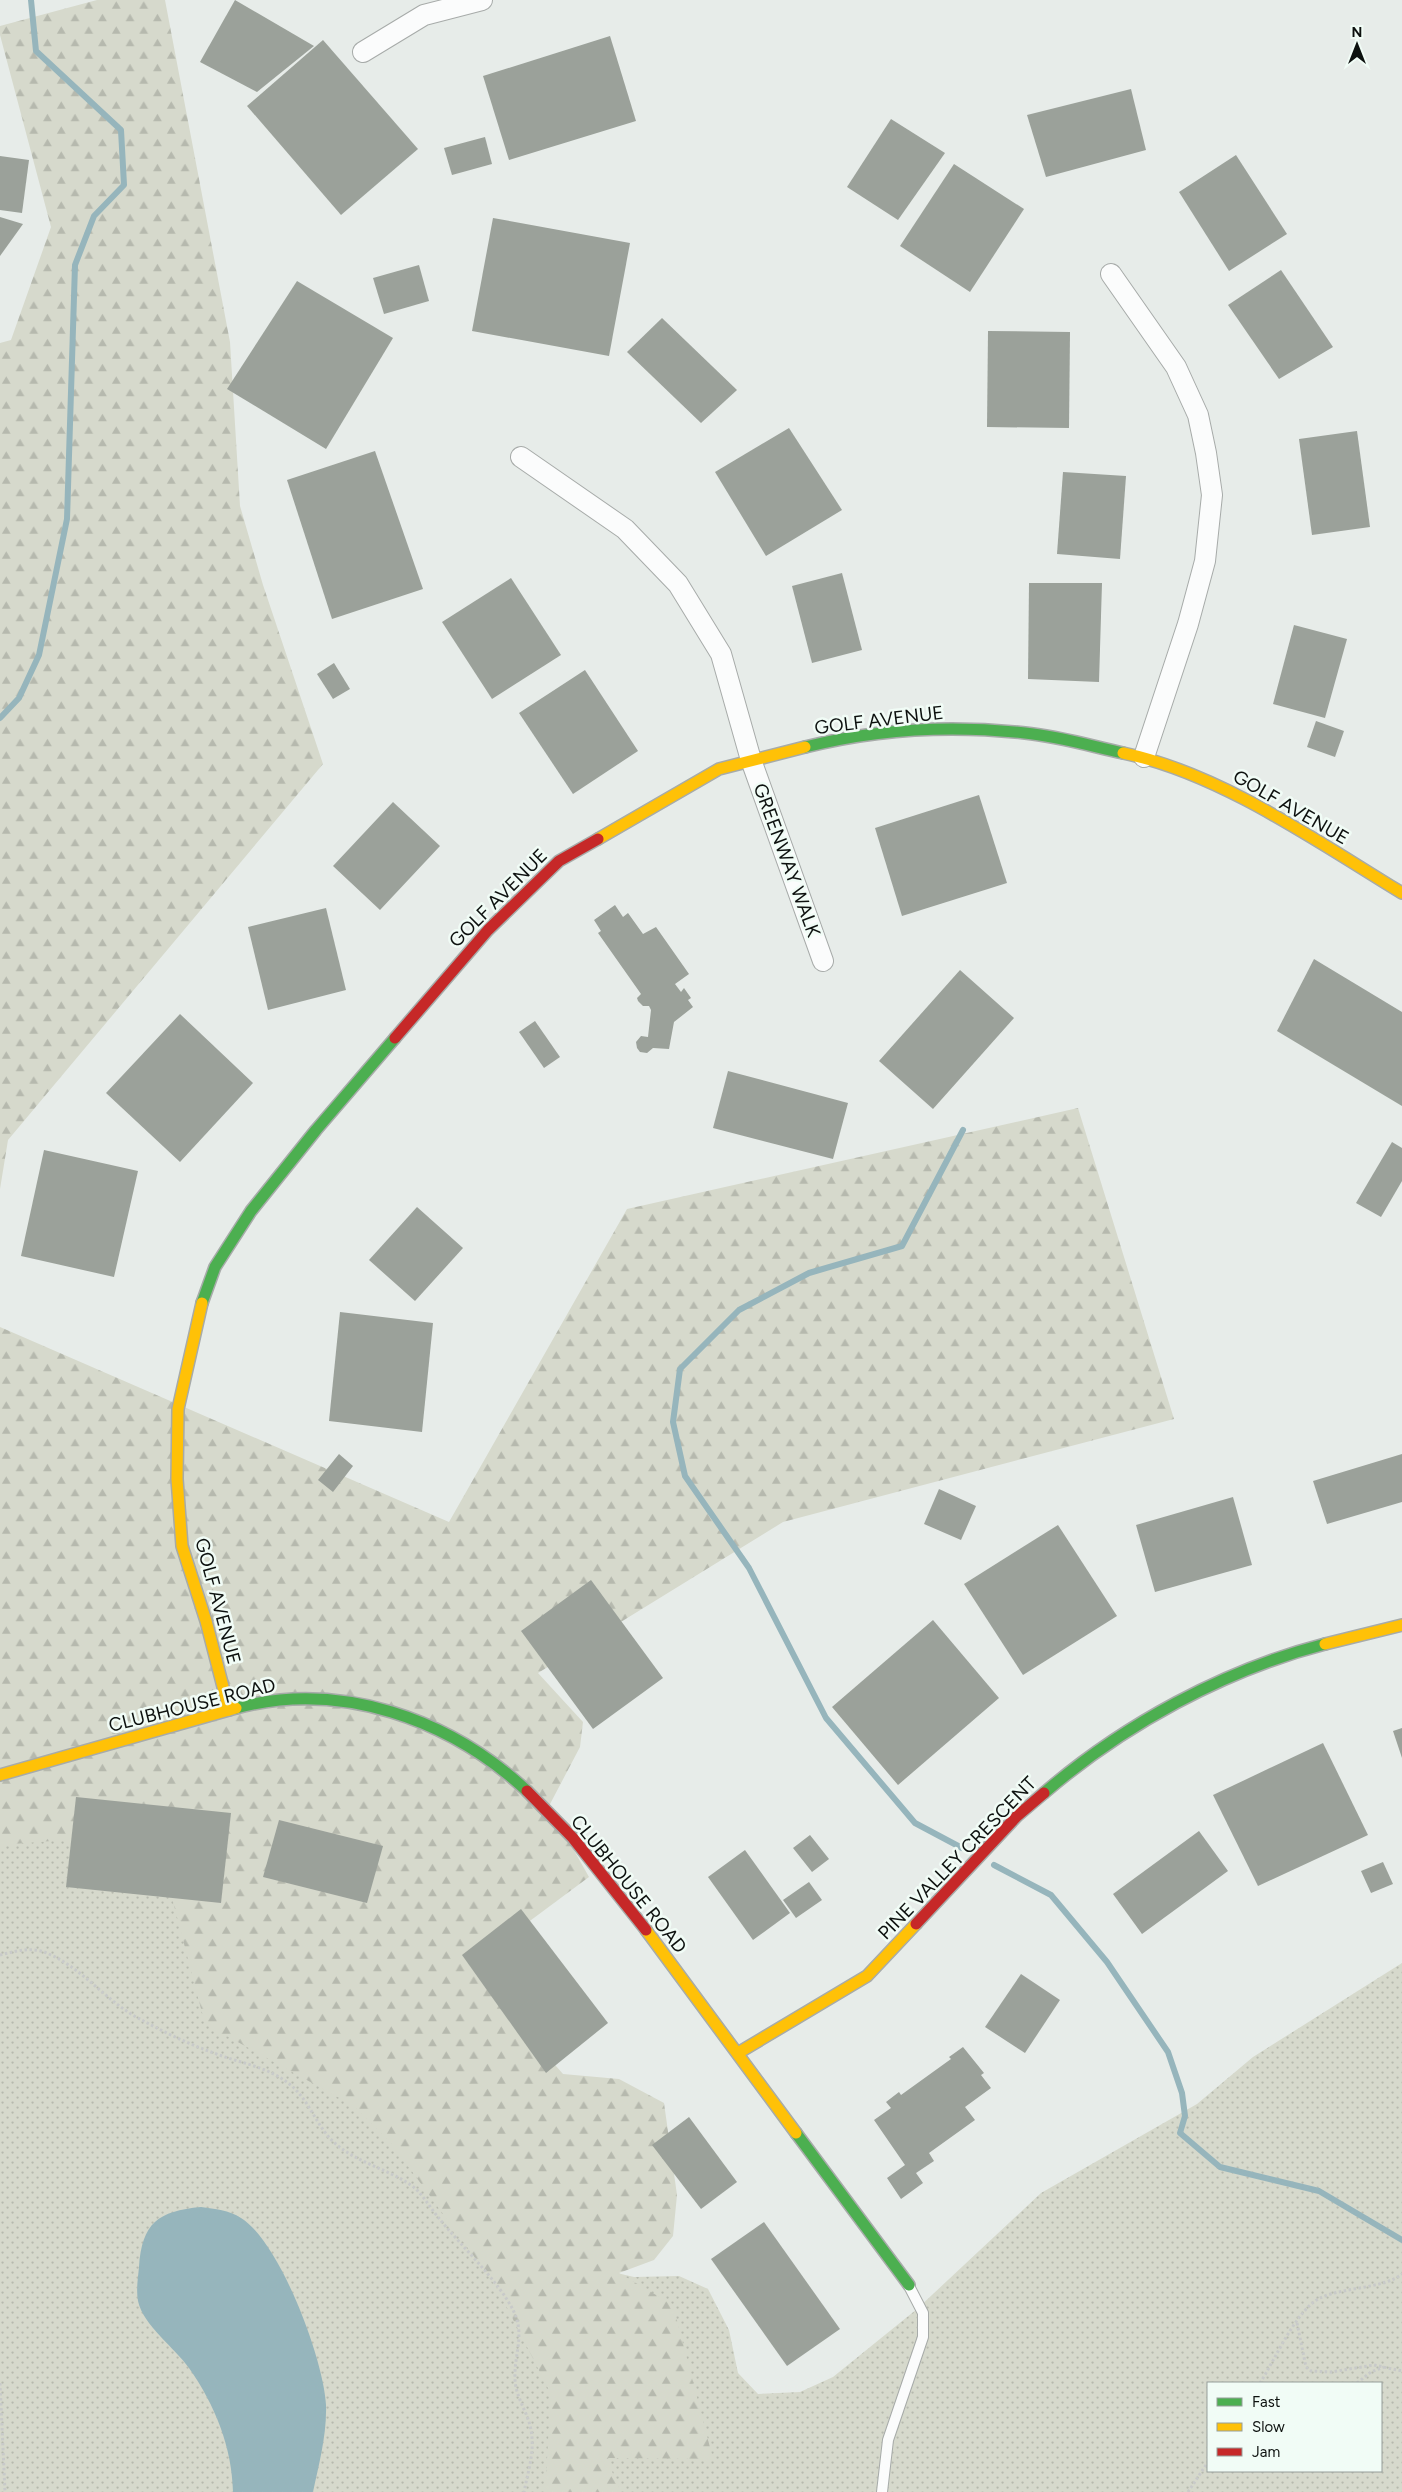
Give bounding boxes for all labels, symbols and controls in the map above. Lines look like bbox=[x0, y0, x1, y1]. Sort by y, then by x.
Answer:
north arrow bbox=[1332, 20, 1382, 70]
text: N bbox=[1352, 24, 1362, 41]
street label: GOLF AVENUE bbox=[813, 701, 945, 739]
street label: GOLF AVENUE bbox=[1229, 765, 1353, 849]
street label: GREENWAY WALK bbox=[749, 780, 826, 940]
street label: GOLF AVENUE bbox=[444, 844, 552, 952]
street label: GOLF AVENUE bbox=[190, 1535, 246, 1667]
street label: CLUBHOUSE ROAD bbox=[106, 1673, 278, 1737]
street label: PINE VALLEY CRESCENT bbox=[873, 1771, 1041, 1944]
street label: CLUBHOUSE ROAD bbox=[566, 1810, 692, 1958]
legend bbox=[1207, 2382, 1382, 2472]
text: Fast bbox=[1252, 2393, 1281, 2411]
text: Slow bbox=[1252, 2418, 1285, 2436]
text: Jam bbox=[1252, 2443, 1280, 2461]

